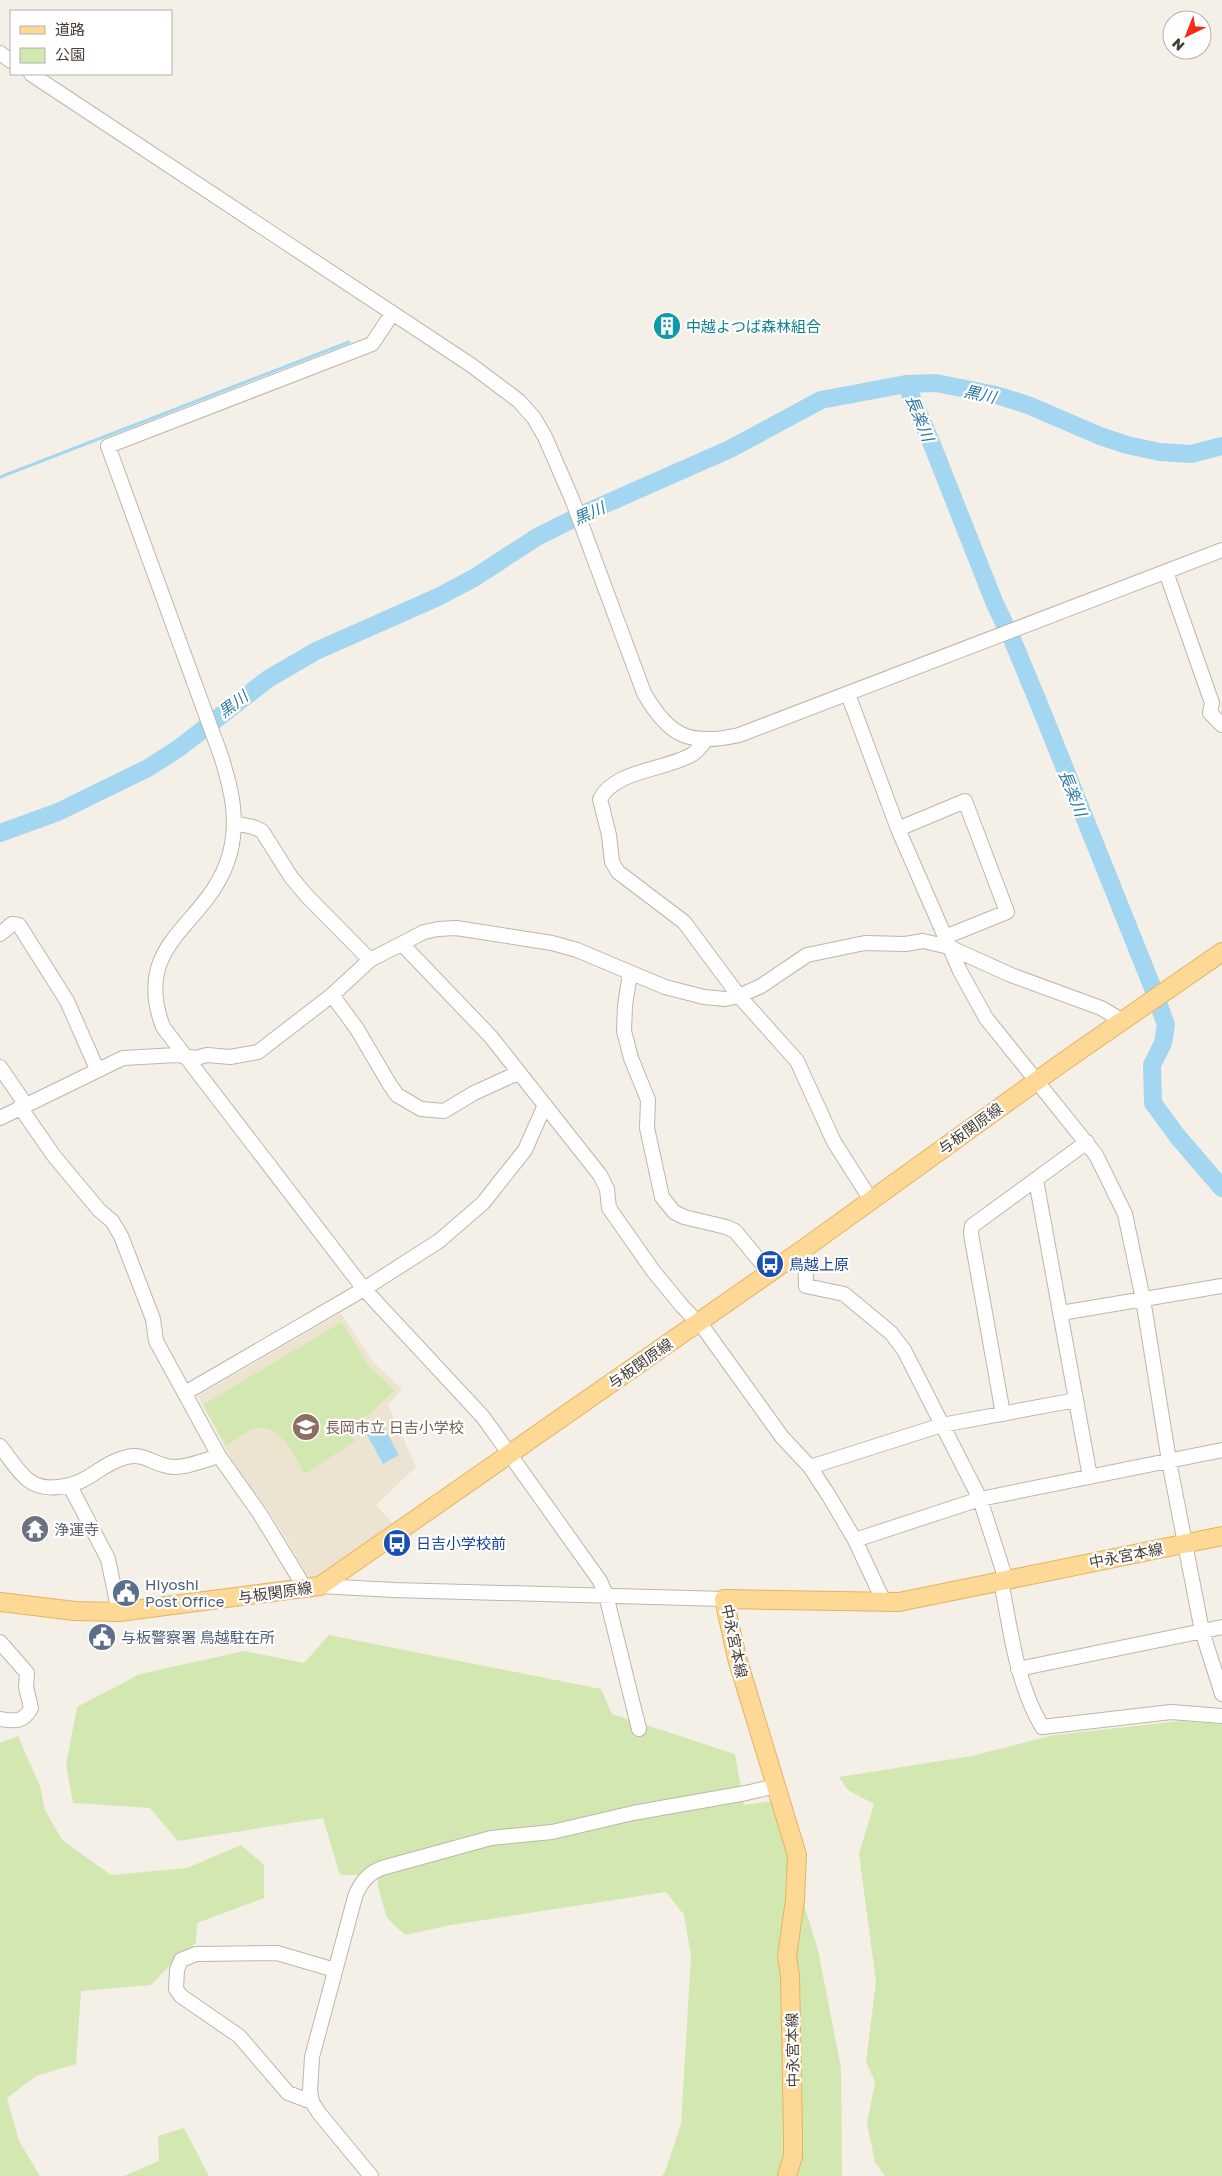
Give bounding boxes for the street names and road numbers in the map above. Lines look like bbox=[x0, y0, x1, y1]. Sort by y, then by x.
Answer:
street label: 与板関原線 bbox=[934, 1099, 1006, 1157]
street label: 与板関原線 bbox=[604, 1334, 676, 1392]
street label: 中永宮本線 bbox=[1087, 1539, 1165, 1571]
street label: 与板関原線 bbox=[237, 1578, 313, 1606]
street label: 中永宮本線 bbox=[718, 1602, 752, 1680]
street label: 中永宮本線 bbox=[782, 2012, 802, 2088]

